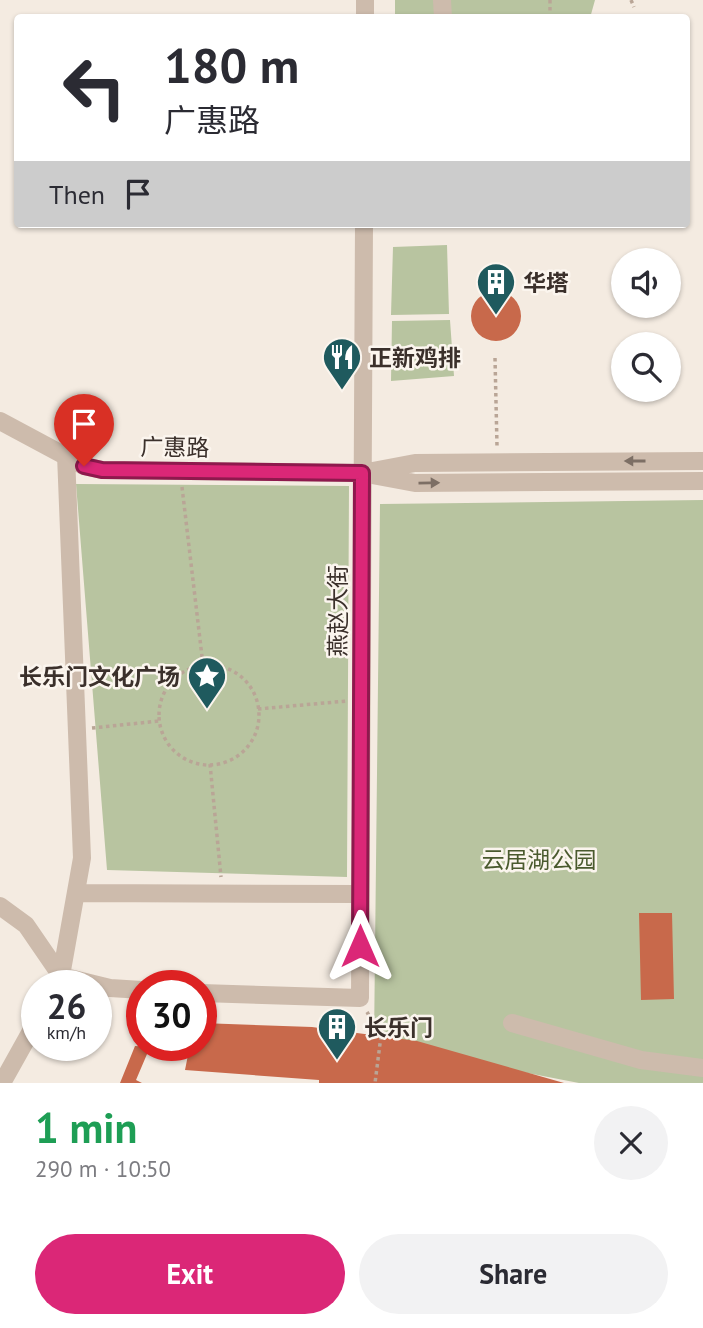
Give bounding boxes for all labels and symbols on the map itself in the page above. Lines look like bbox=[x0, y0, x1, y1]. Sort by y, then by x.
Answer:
building icon: 华塔 bbox=[475, 261, 517, 316]
place label: 华塔 bbox=[523, 268, 569, 297]
restaurant icon: 正新鸡排 bbox=[321, 336, 363, 391]
place label: 正新鸡排 bbox=[369, 343, 461, 372]
pin bbox=[54, 394, 114, 466]
street label: 广惠路 bbox=[140, 432, 210, 462]
one-way arrow bbox=[624, 455, 646, 467]
one-way arrow bbox=[418, 477, 440, 489]
street label: 燕赵大街 bbox=[323, 565, 352, 657]
place icon: 长乐门文化广场 bbox=[186, 655, 228, 710]
place label: 长乐门文化广场 bbox=[19, 662, 180, 691]
park label: 云居湖公园 bbox=[482, 845, 597, 874]
position arrow bbox=[323, 909, 397, 983]
speed limit sign: 30 bbox=[126, 970, 217, 1061]
building icon: 长乐门 bbox=[316, 1006, 358, 1061]
place label: 长乐门 bbox=[364, 1013, 433, 1042]

